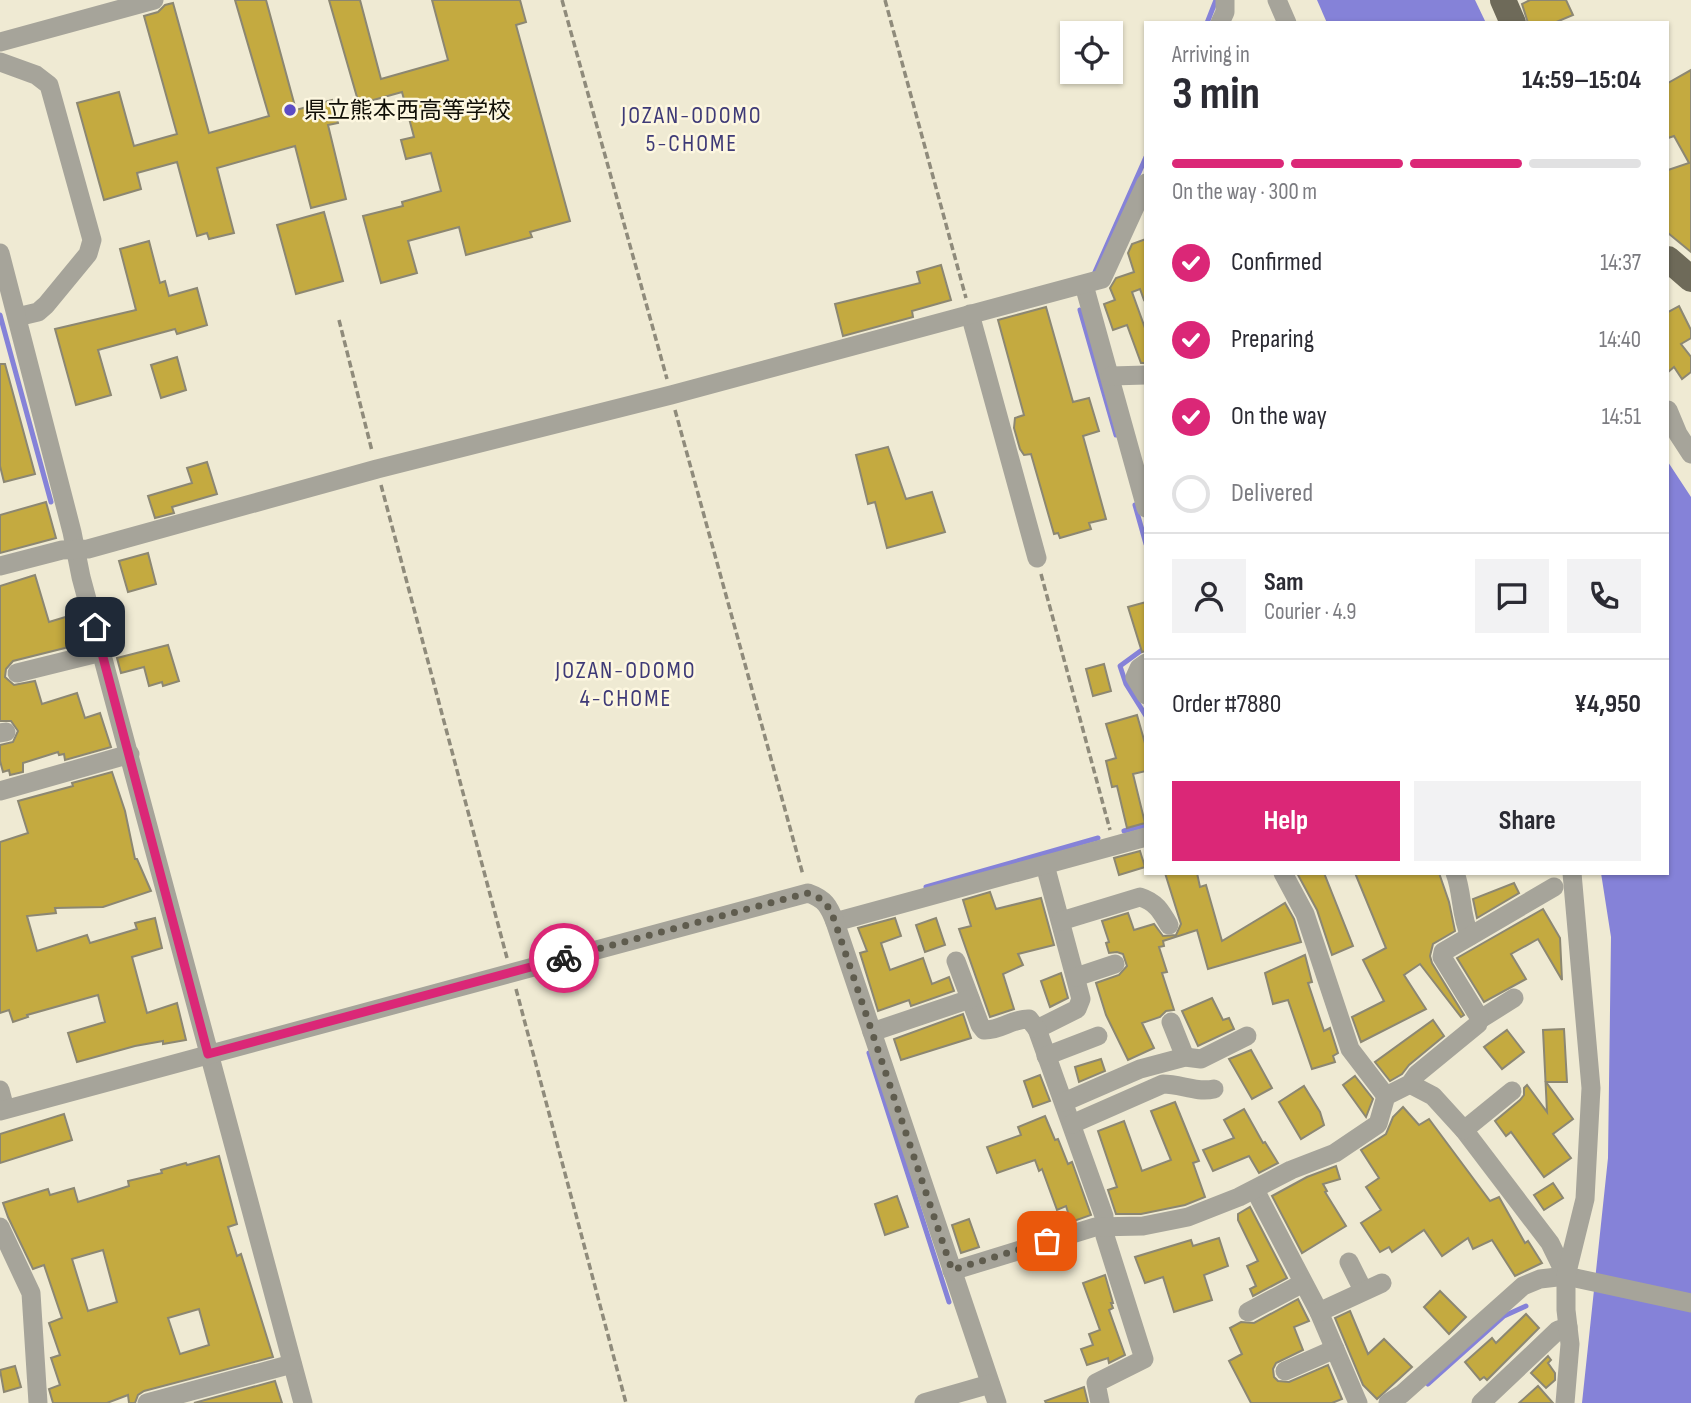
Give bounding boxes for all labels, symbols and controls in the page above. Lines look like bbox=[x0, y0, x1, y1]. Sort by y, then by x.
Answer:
map controls bbox=[1060, 21, 1123, 84]
button: locate bbox=[1060, 21, 1123, 84]
text: Arriving in bbox=[1172, 41, 1250, 69]
text: 14:59–15:04 bbox=[1522, 65, 1641, 96]
text: 3 min bbox=[1172, 67, 1260, 122]
place label: 県立熊本西高等学校 bbox=[304, 97, 511, 125]
district label: JOZAN-ODOMO 5-CHOME bbox=[620, 101, 763, 158]
marker: 県立熊本西高等学校 bbox=[282, 102, 298, 118]
text: On the way · 300 m bbox=[1172, 178, 1317, 206]
icon: check bbox=[1172, 244, 1210, 282]
text: Confirmed bbox=[1231, 247, 1322, 278]
text: 14:37 bbox=[1600, 249, 1641, 277]
icon: check bbox=[1172, 321, 1210, 359]
text: Preparing bbox=[1231, 324, 1314, 355]
text: 14:40 bbox=[1599, 326, 1641, 354]
icon: check bbox=[1172, 398, 1210, 436]
text: On the way bbox=[1231, 401, 1327, 432]
text: 14:51 bbox=[1602, 403, 1641, 431]
text: Delivered bbox=[1231, 478, 1313, 509]
button: person bbox=[1172, 559, 1246, 633]
button: chat bbox=[1475, 559, 1549, 633]
button: phone bbox=[1567, 559, 1641, 633]
text: Sam bbox=[1264, 567, 1304, 598]
pin bbox=[65, 597, 125, 657]
text: Courier · 4.9 bbox=[1264, 598, 1356, 626]
icon: home bbox=[76, 608, 114, 646]
district label: JOZAN-ODOMO 4-CHOME bbox=[554, 656, 697, 713]
text: Order #7880 bbox=[1172, 689, 1281, 720]
text: ¥4,950 bbox=[1574, 689, 1641, 720]
button: Help bbox=[1172, 781, 1400, 861]
button: Share bbox=[1414, 781, 1641, 861]
courier bbox=[529, 923, 599, 993]
icon: bike bbox=[545, 939, 583, 977]
pin bbox=[1017, 1211, 1077, 1271]
icon: bag bbox=[1028, 1222, 1066, 1260]

